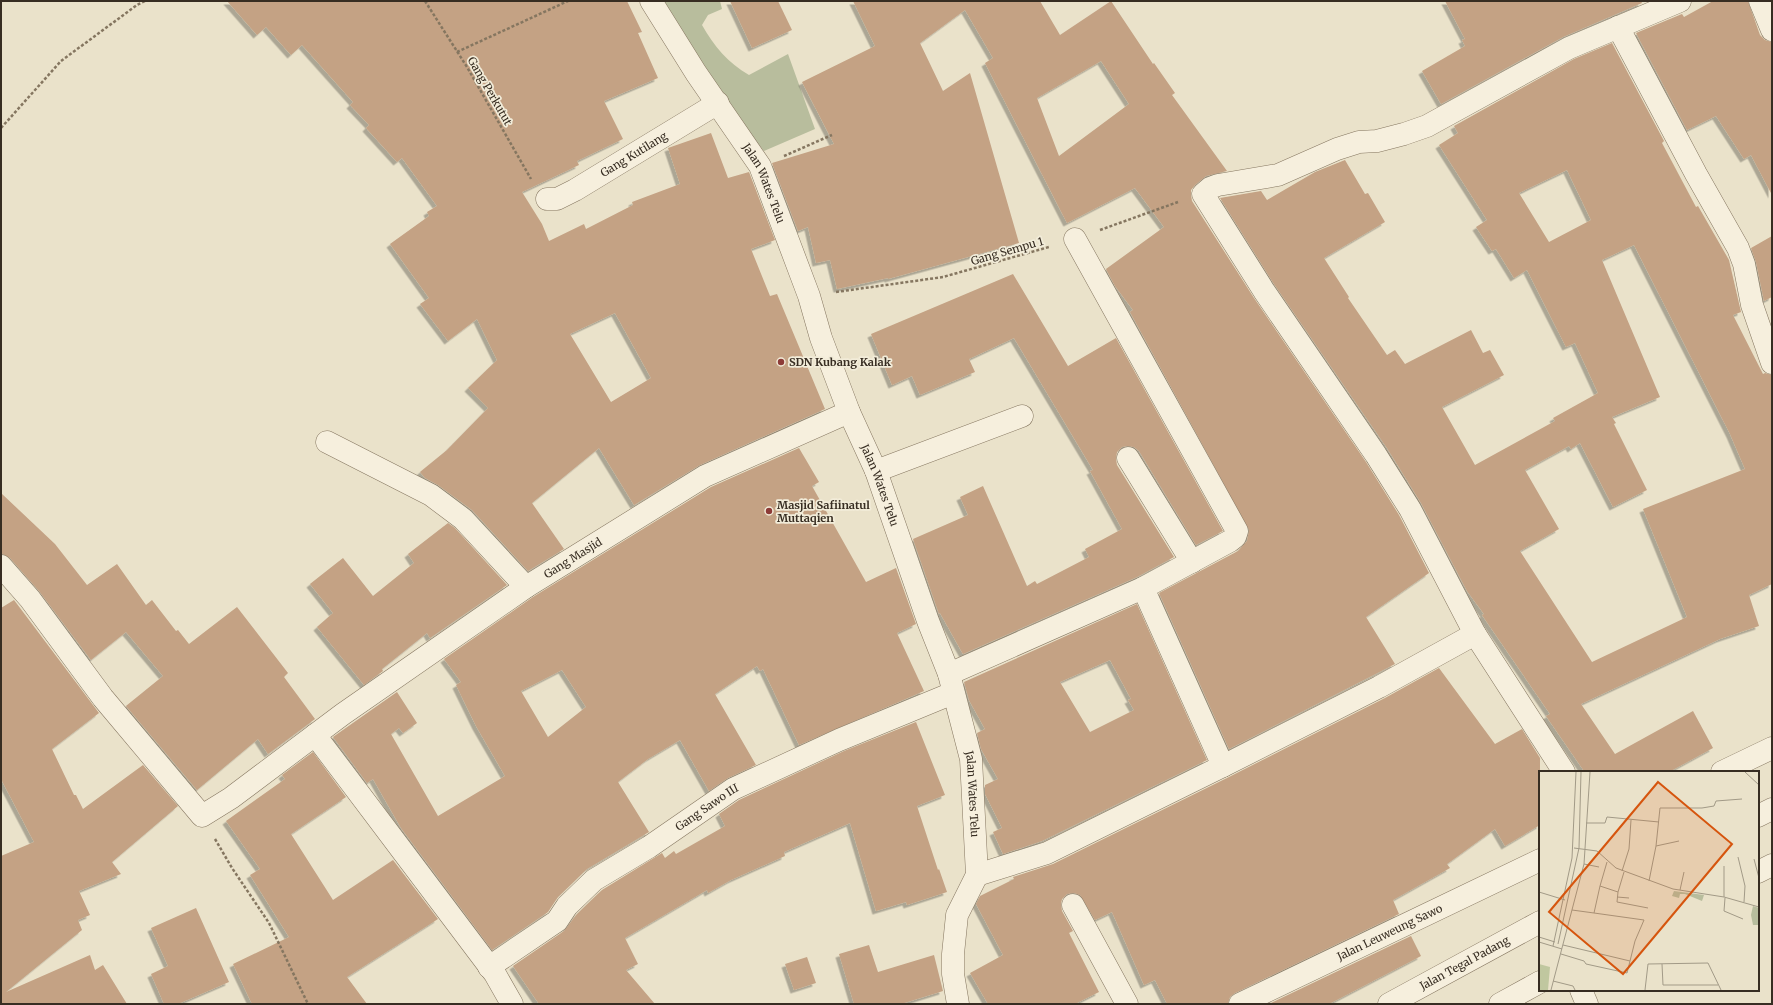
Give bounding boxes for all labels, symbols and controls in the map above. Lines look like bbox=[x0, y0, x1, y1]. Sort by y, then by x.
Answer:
street label: Gang Perkutut bbox=[465, 54, 516, 128]
street label: Gang Kutilang bbox=[598, 128, 670, 180]
street label: Jalan Wates Telu bbox=[739, 140, 788, 225]
street label: Gang Sempu 1 bbox=[969, 234, 1045, 268]
place label: SDN Kubang Kalak bbox=[789, 355, 892, 369]
marker: SDN Kubang Kalak bbox=[776, 357, 786, 367]
street label: Jalan Wates Telu bbox=[857, 441, 902, 528]
place label: Masjid Safiinatul Muttaqien bbox=[777, 498, 870, 525]
marker: Masjid Safiinatul Muttaqien bbox=[764, 506, 774, 516]
street label: Gang Masjid bbox=[541, 534, 605, 581]
street label: Jalan Wates Telu bbox=[962, 748, 982, 838]
inset map bbox=[1539, 771, 1759, 991]
street label: Gang Sawo III bbox=[673, 781, 740, 834]
street label: Jalan Leuweung Sawo bbox=[1334, 901, 1445, 964]
street label: Jalan Tegal Padang bbox=[1416, 933, 1512, 993]

